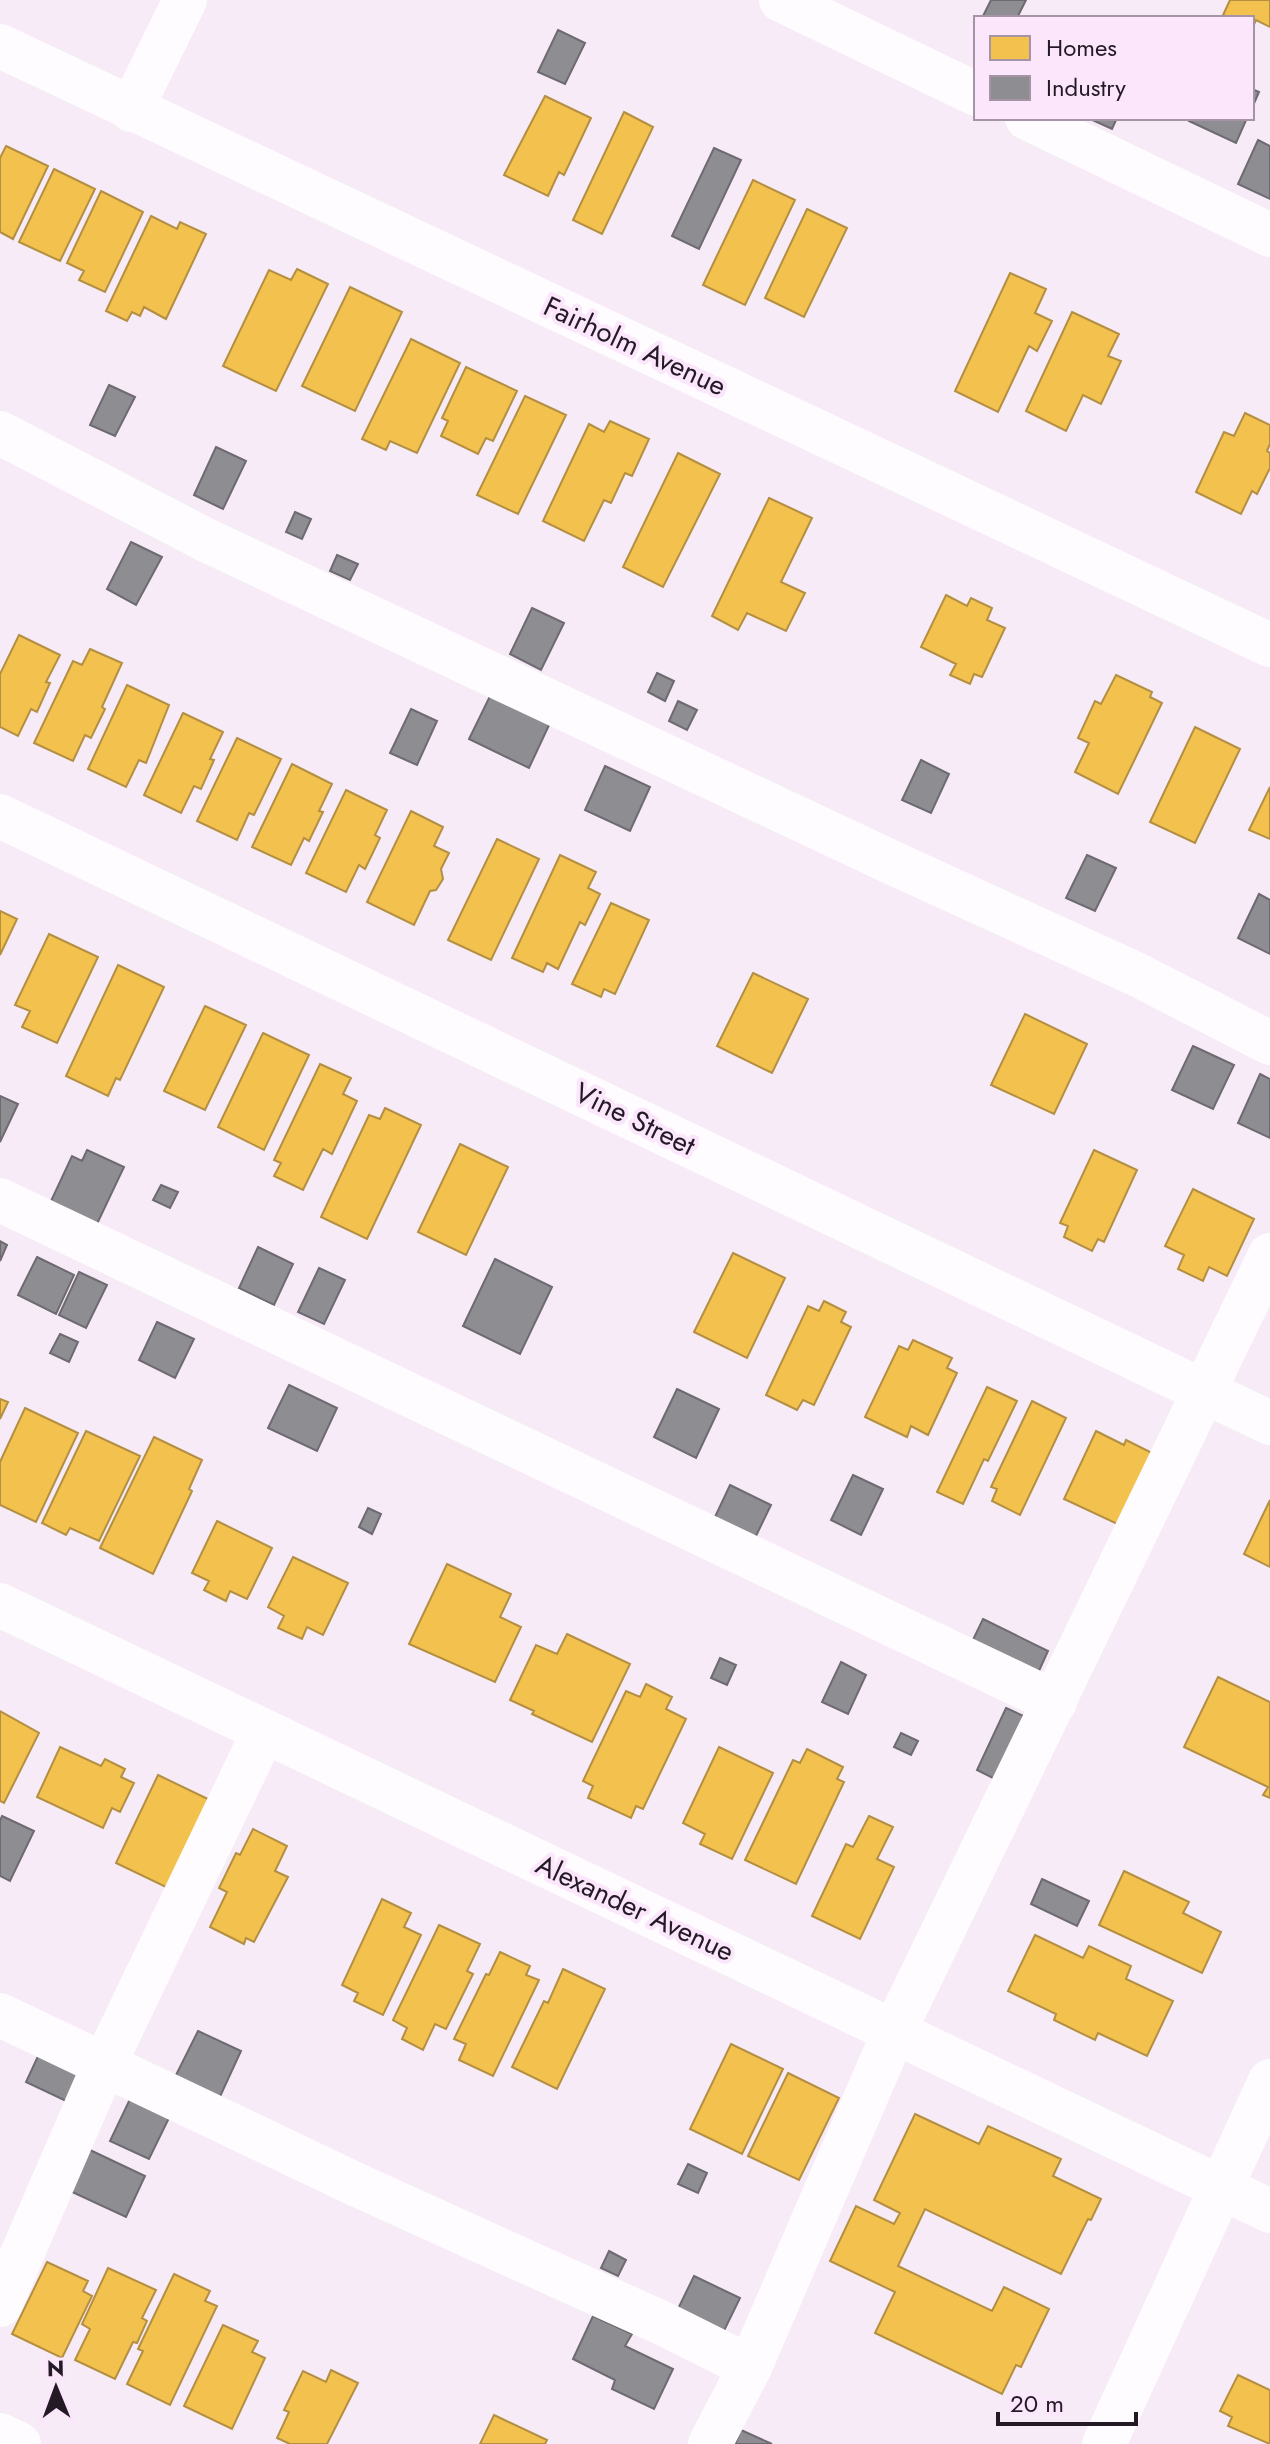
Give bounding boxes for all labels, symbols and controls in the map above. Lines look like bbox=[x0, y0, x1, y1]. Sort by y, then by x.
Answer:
legend bbox=[974, 16, 1254, 120]
text: Homes bbox=[1046, 30, 1117, 65]
text: Industry bbox=[1046, 70, 1126, 105]
street label: Fairholm Avenue bbox=[537, 286, 733, 406]
street label: Vine Street bbox=[568, 1072, 703, 1166]
street label: Alexander Avenue bbox=[529, 1844, 741, 1972]
north arrow bbox=[16, 2348, 96, 2428]
text: N bbox=[47, 2352, 65, 2384]
scale bar bbox=[998, 2376, 1136, 2426]
text: 20 m bbox=[1010, 2386, 1064, 2421]

